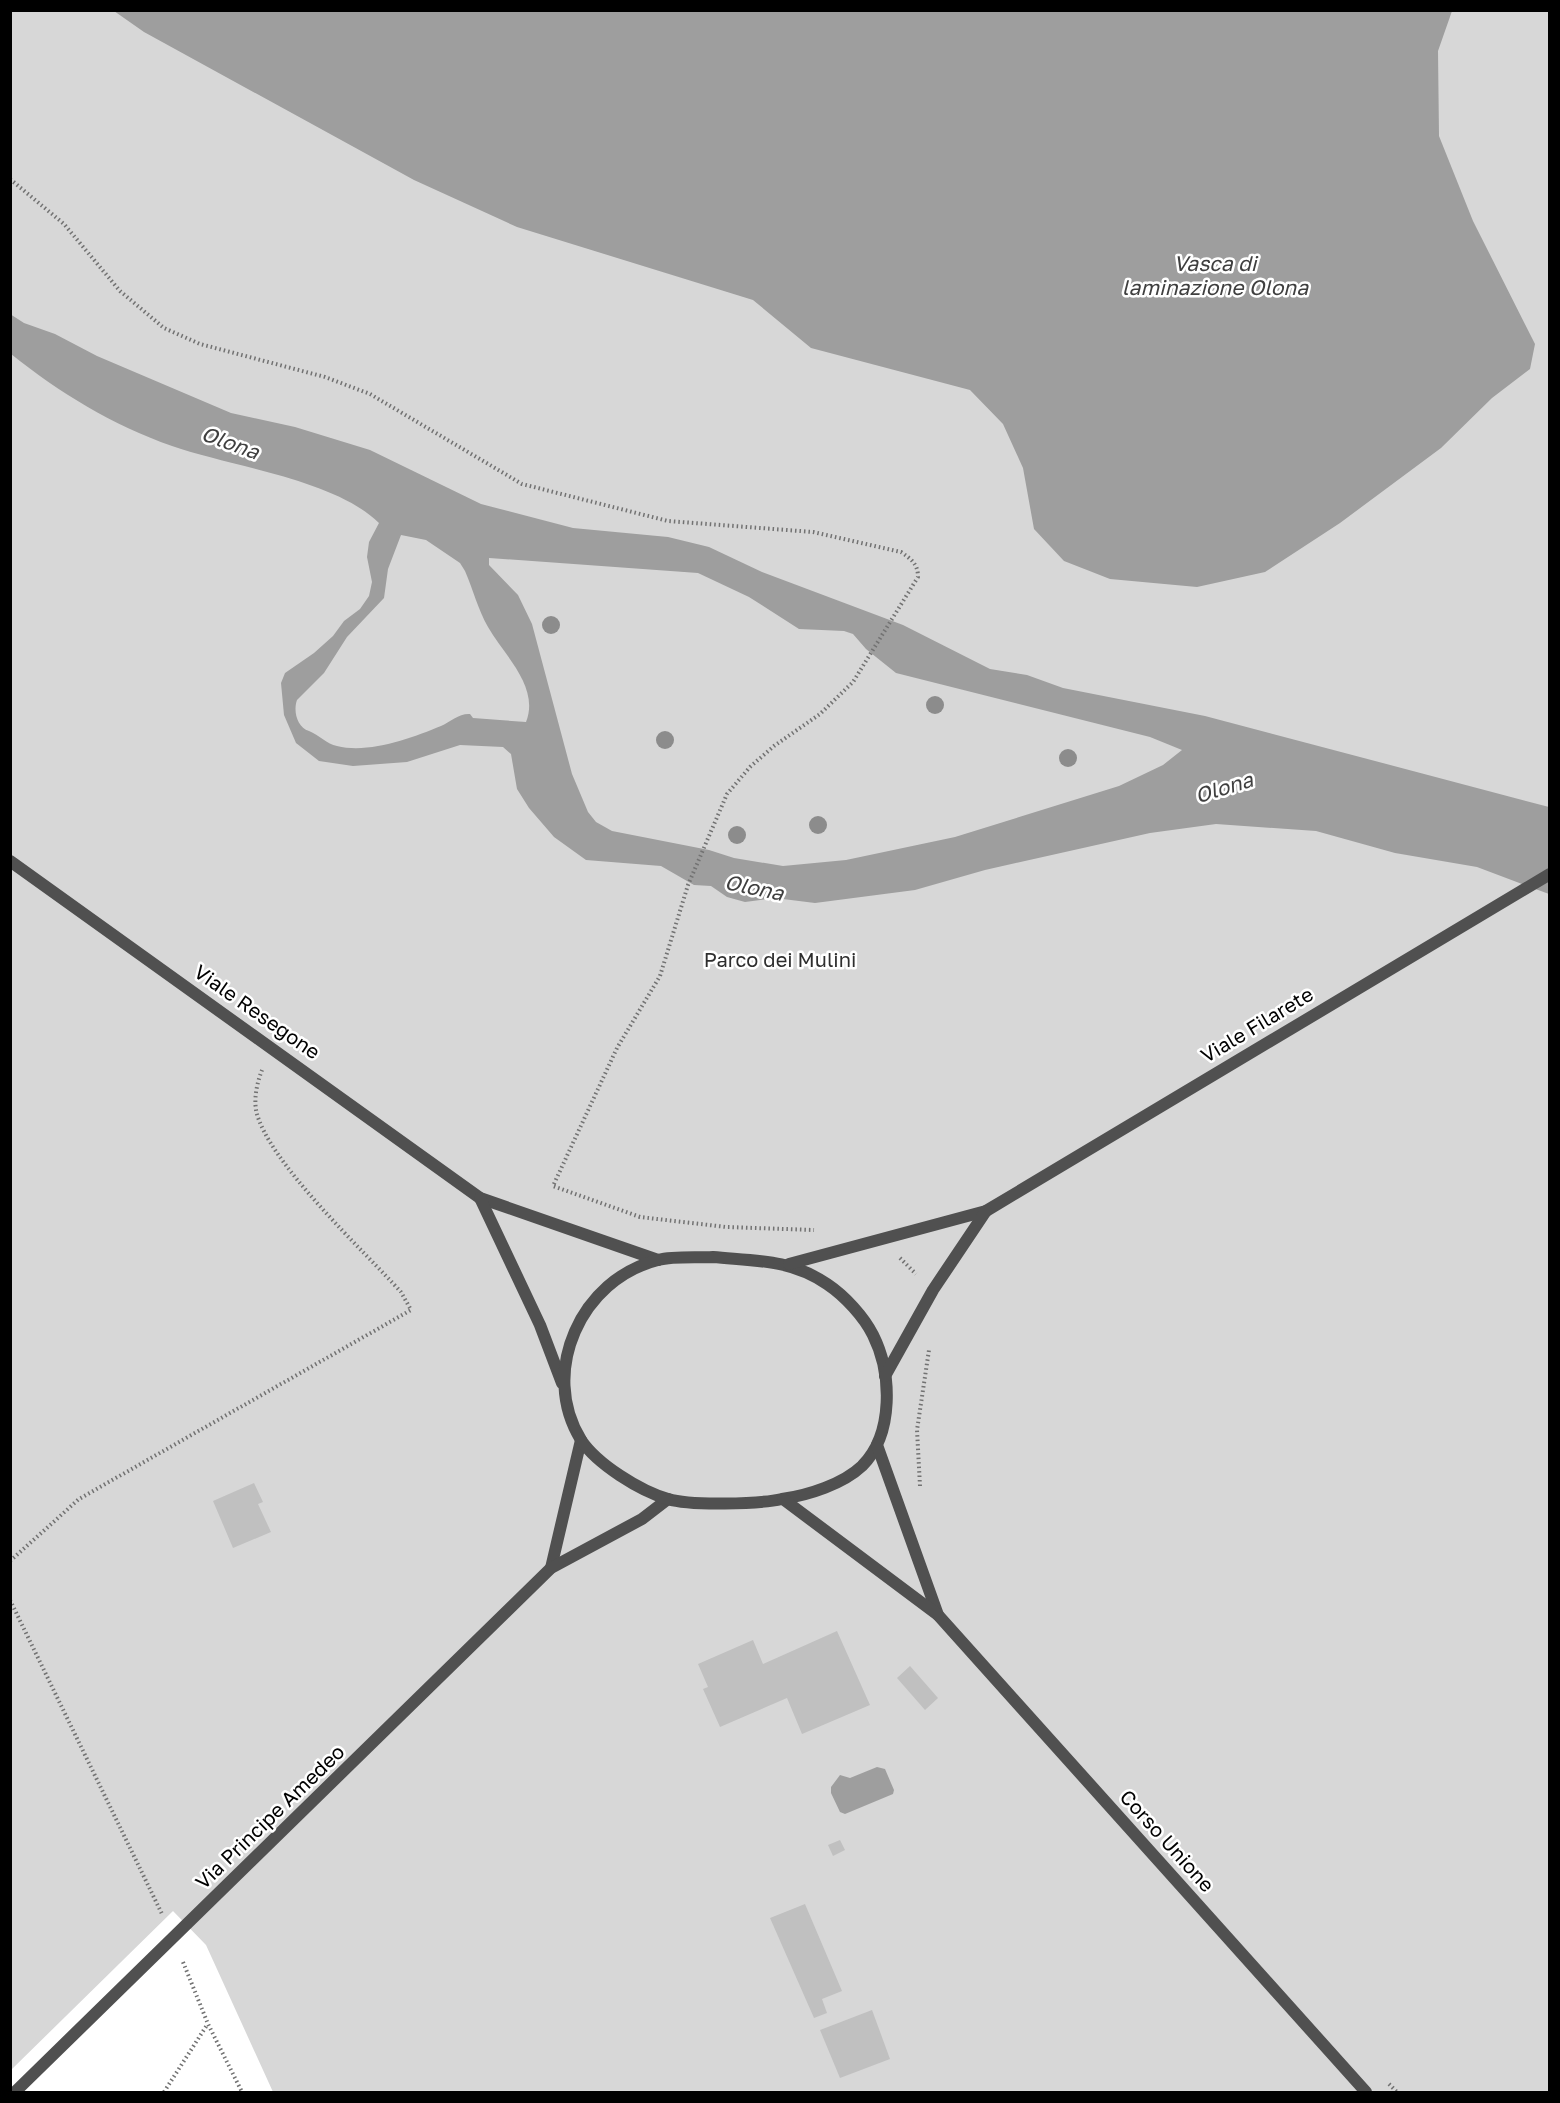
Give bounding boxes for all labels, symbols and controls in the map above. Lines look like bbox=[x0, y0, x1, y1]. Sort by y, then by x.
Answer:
water label: Vasca di laminazione Olona bbox=[1122, 250, 1309, 300]
water label: Olona bbox=[198, 420, 264, 465]
water label: Olona bbox=[1191, 766, 1257, 808]
water label: Olona bbox=[722, 868, 787, 906]
park label: Parco dei Mulini bbox=[704, 947, 856, 971]
street label: Viale Resegone bbox=[190, 959, 325, 1064]
street label: Viale Filarete bbox=[1196, 981, 1317, 1067]
street label: Via Principe Amedeo bbox=[190, 1739, 349, 1893]
street label: Corso Unione bbox=[1116, 1784, 1220, 1896]

